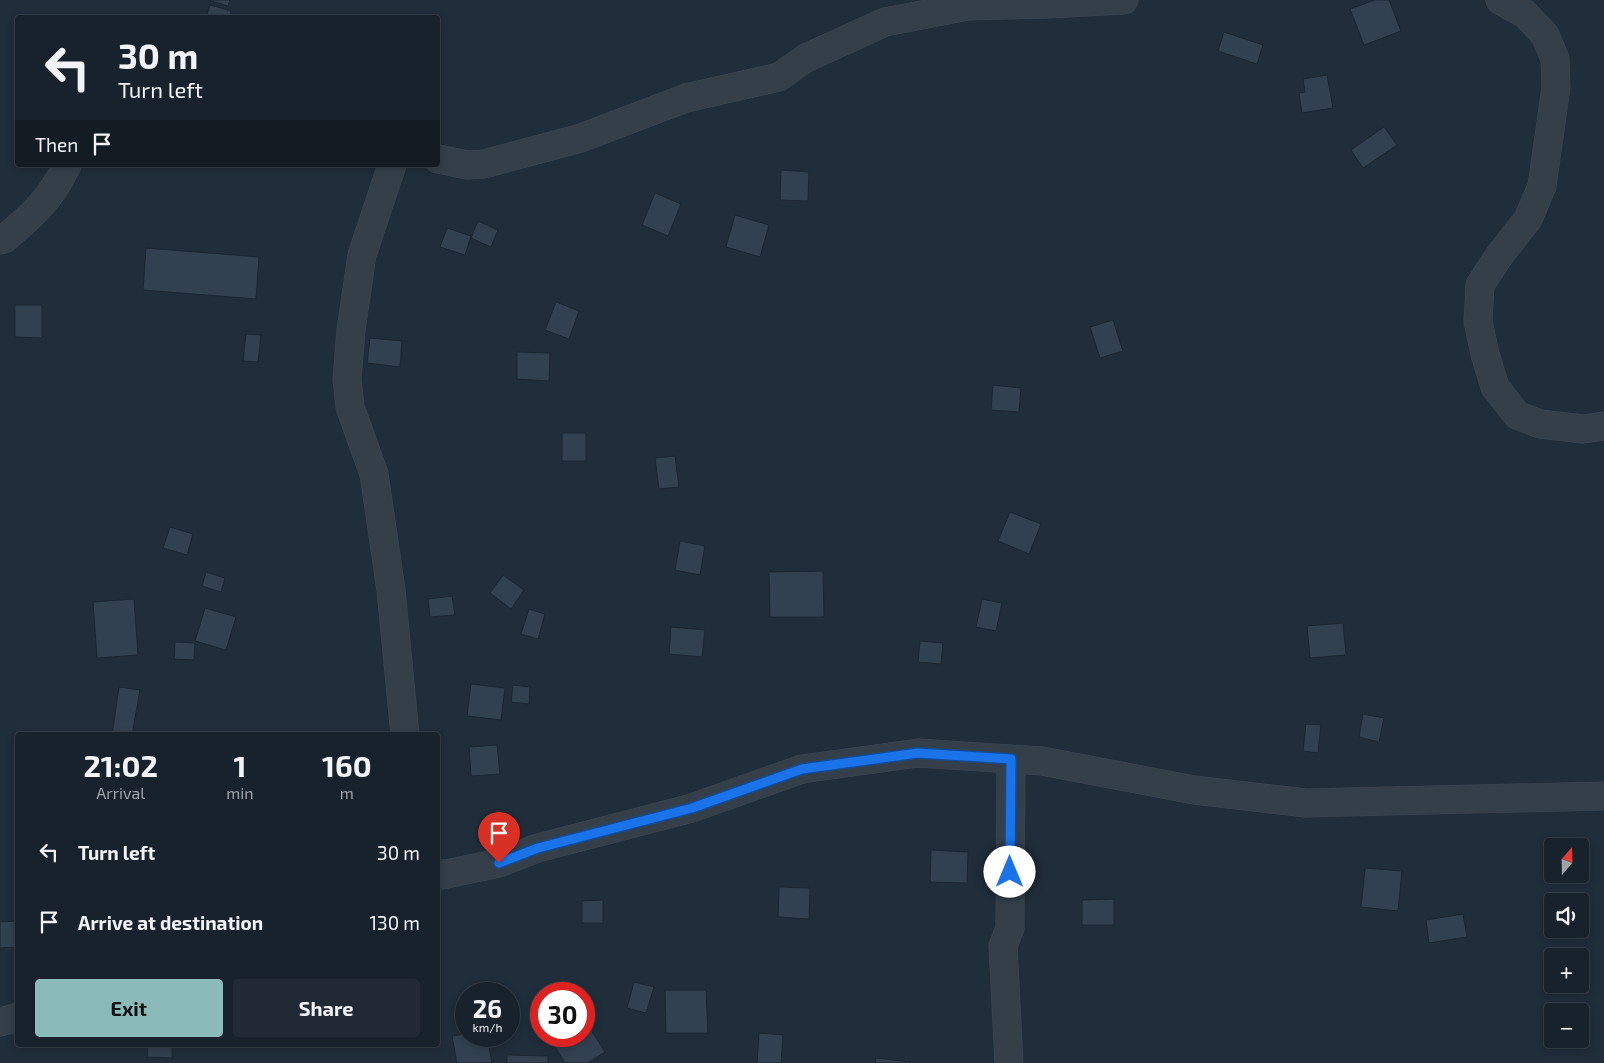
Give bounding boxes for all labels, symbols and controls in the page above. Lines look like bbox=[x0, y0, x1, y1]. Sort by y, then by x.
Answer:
text: 30 m bbox=[118, 34, 198, 76]
icon: left bbox=[35, 35, 100, 100]
text: Turn left bbox=[118, 76, 203, 102]
icon: arrive bbox=[88, 130, 116, 158]
text: Then bbox=[35, 133, 78, 156]
text: 21:02 bbox=[83, 747, 158, 783]
text: 1 bbox=[233, 747, 246, 783]
text: 160 bbox=[322, 747, 372, 783]
text: Arrival bbox=[96, 783, 145, 802]
text: min bbox=[226, 783, 254, 802]
text: m bbox=[340, 783, 354, 802]
pin bbox=[478, 812, 520, 863]
icon: arrive bbox=[485, 819, 513, 847]
icon: left bbox=[35, 838, 63, 866]
north arrow bbox=[1544, 838, 1589, 882]
map controls bbox=[1544, 838, 1589, 1048]
text: Turn left bbox=[78, 841, 155, 864]
text: 30 m bbox=[377, 841, 420, 864]
position arrow bbox=[983, 845, 1035, 897]
button: sound bbox=[1544, 893, 1589, 938]
icon: arrive bbox=[35, 908, 63, 936]
text: Arrive at destination bbox=[78, 911, 263, 934]
text: 130 m bbox=[370, 911, 420, 934]
button: + bbox=[1544, 948, 1589, 993]
button: Exit bbox=[35, 979, 223, 1037]
button: Share bbox=[233, 979, 420, 1037]
speed limit sign: 30 bbox=[530, 982, 595, 1047]
text: 26 bbox=[473, 993, 502, 1023]
button: − bbox=[1544, 1003, 1589, 1048]
text: km/h bbox=[473, 1020, 502, 1034]

